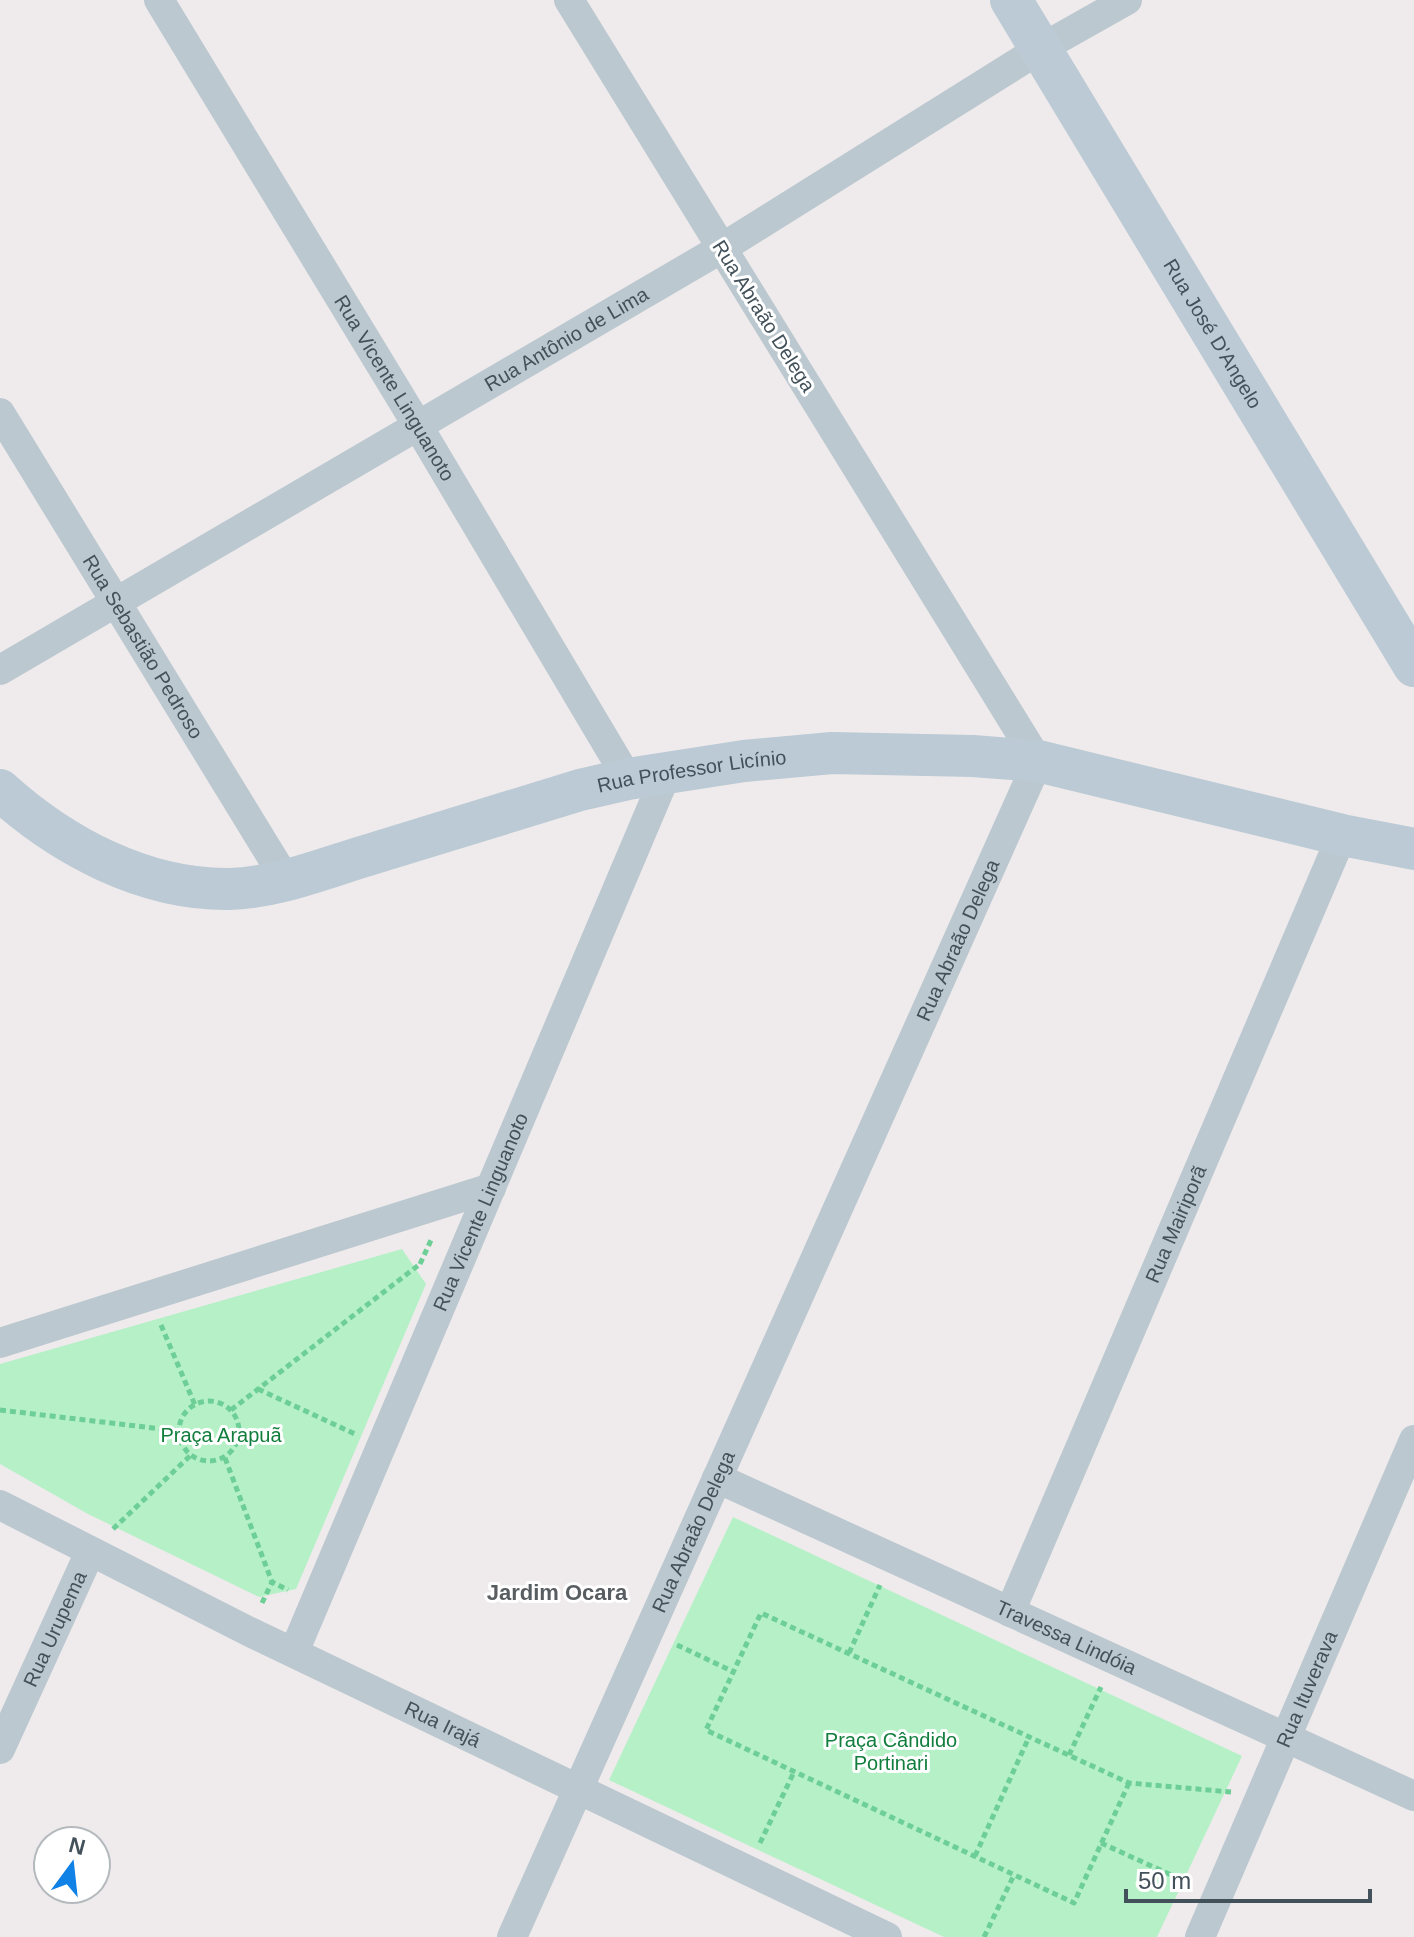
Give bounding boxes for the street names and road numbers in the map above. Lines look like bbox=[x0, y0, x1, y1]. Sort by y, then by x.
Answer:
street label: Rua Abraão Delega bbox=[708, 236, 820, 397]
street label: Rua José D'Angelo bbox=[1159, 255, 1266, 412]
street label: Rua Antônio de Lima bbox=[481, 282, 653, 395]
street label: Rua Vicente Linguanoto bbox=[330, 291, 459, 485]
street label: Rua Sebastião Pedroso bbox=[79, 551, 208, 743]
street label: Rua Professor Licínio bbox=[595, 746, 787, 797]
street label: Rua Abraão Delega bbox=[912, 855, 1004, 1024]
street label: Rua Vicente Linguanoto bbox=[429, 1109, 532, 1314]
street label: Rua Mairiporã bbox=[1141, 1161, 1211, 1286]
street label: Rua Abraão Delega bbox=[648, 1447, 739, 1616]
street label: Rua Urupema bbox=[19, 1567, 91, 1690]
street label: Travessa Lindóia bbox=[993, 1596, 1141, 1679]
street label: Rua Ituverava bbox=[1272, 1627, 1342, 1751]
street label: Rua Irajá bbox=[401, 1697, 485, 1752]

